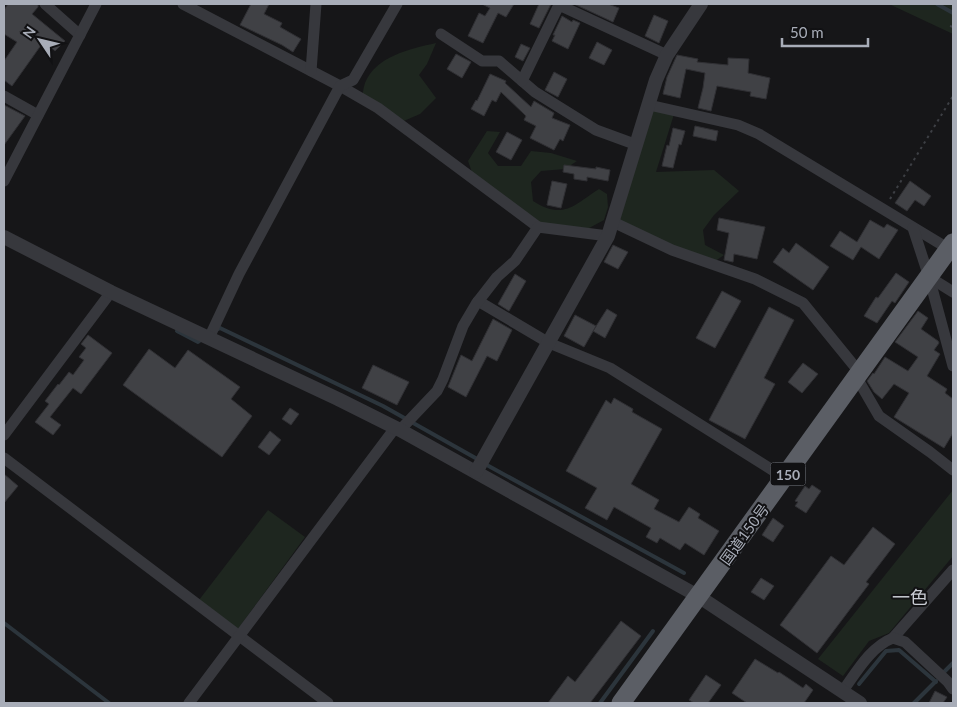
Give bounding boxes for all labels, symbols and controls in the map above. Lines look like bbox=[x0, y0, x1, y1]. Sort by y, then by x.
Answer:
north arrow bbox=[15, 15, 65, 65]
scale bar bbox=[782, 15, 868, 47]
text: N bbox=[19, 23, 39, 42]
text: 50 m bbox=[790, 23, 824, 41]
road number: 150 bbox=[770, 462, 806, 486]
street label: 国道150号 bbox=[716, 500, 772, 568]
district label: 一色 bbox=[892, 586, 928, 608]

